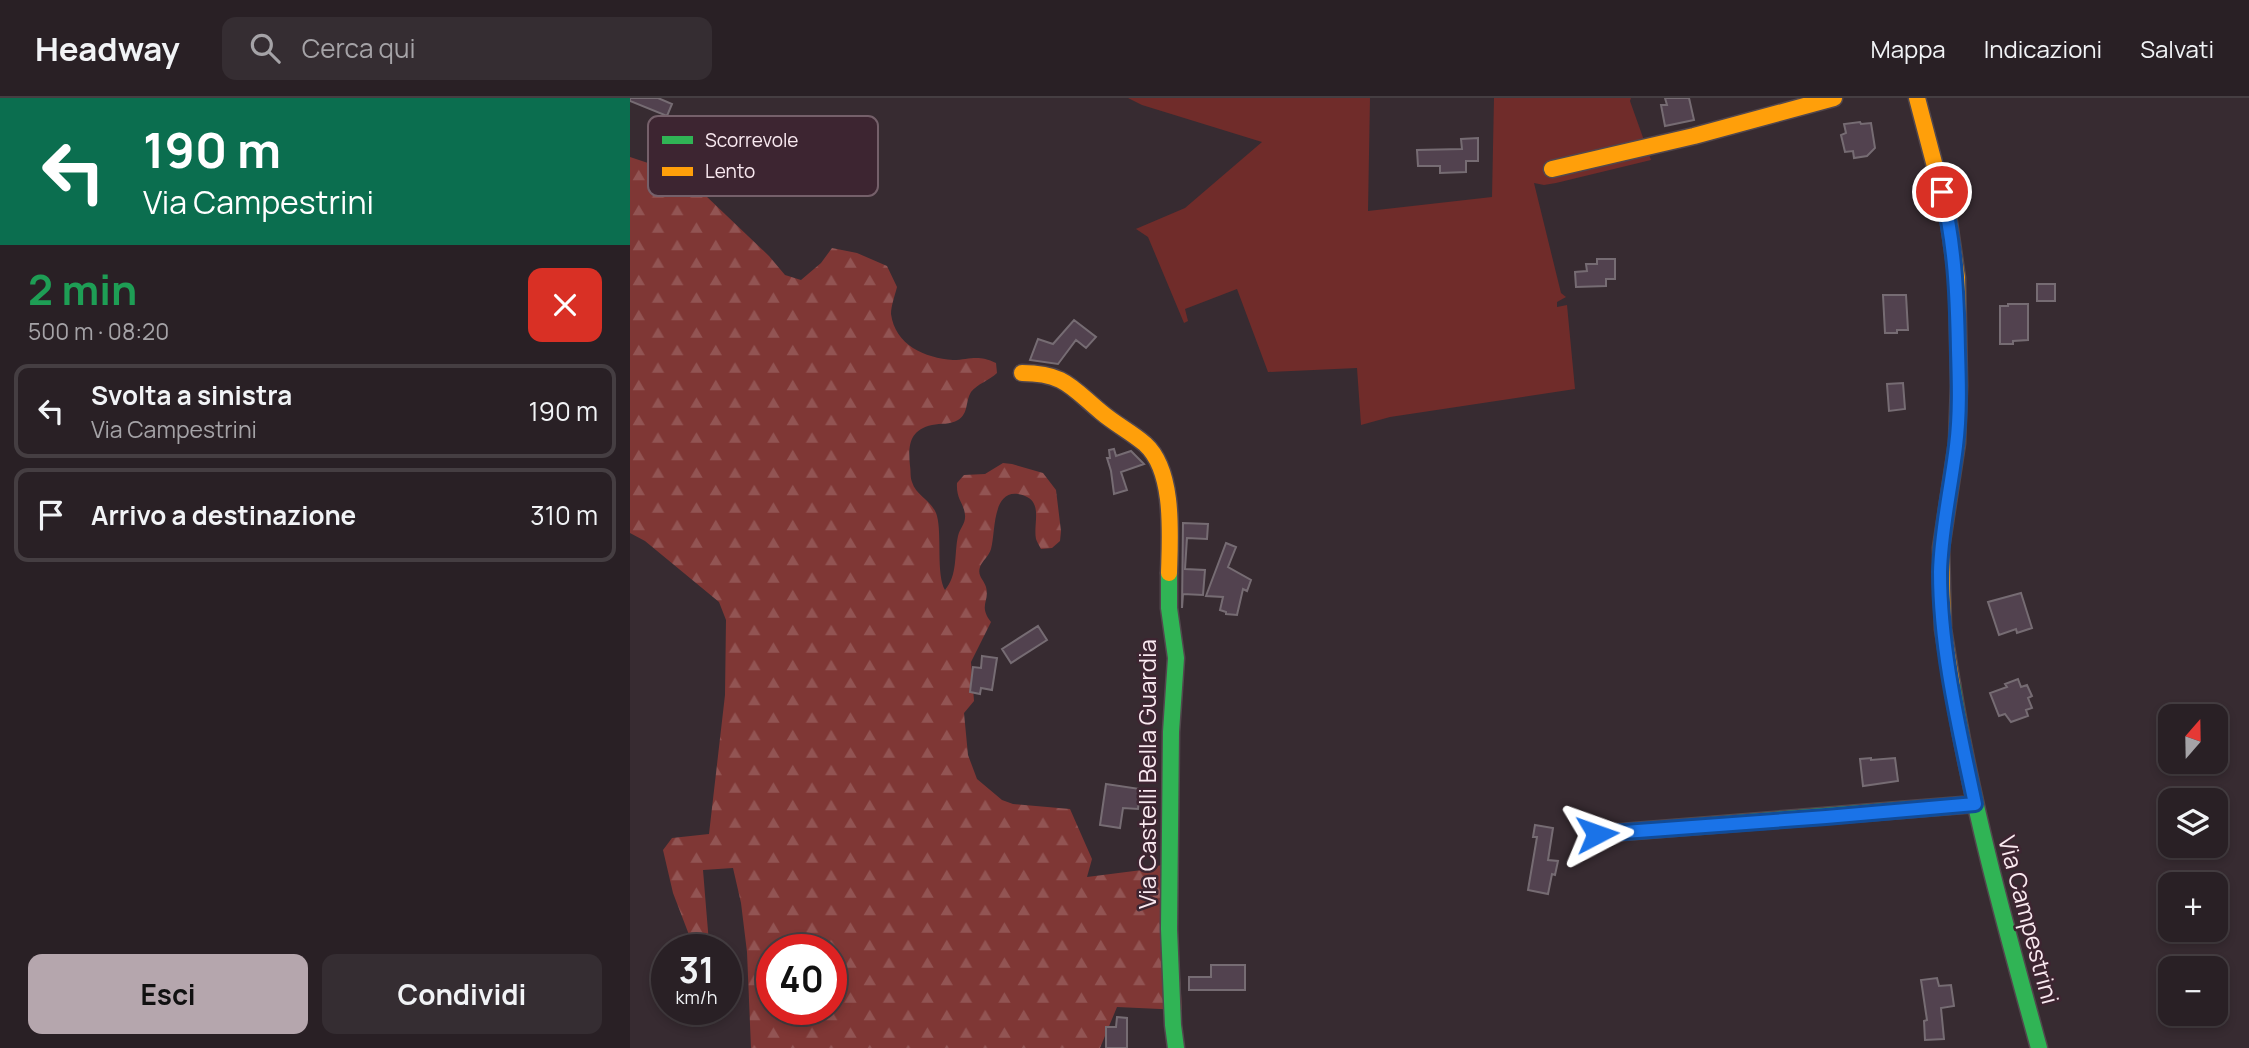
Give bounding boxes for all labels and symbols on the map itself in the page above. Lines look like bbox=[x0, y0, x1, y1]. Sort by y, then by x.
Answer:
legend bbox=[648, 116, 878, 196]
text: Scorrevole bbox=[705, 127, 798, 153]
text: Lento bbox=[705, 158, 755, 184]
pin bbox=[1912, 162, 1972, 222]
street label: Via Castelli Bella Guardia bbox=[1130, 639, 1163, 909]
north arrow bbox=[2158, 704, 2228, 774]
position arrow bbox=[1560, 797, 1634, 871]
street label: Via Campestrini bbox=[1991, 832, 2068, 1008]
speed limit sign: 40 bbox=[756, 934, 847, 1025]

